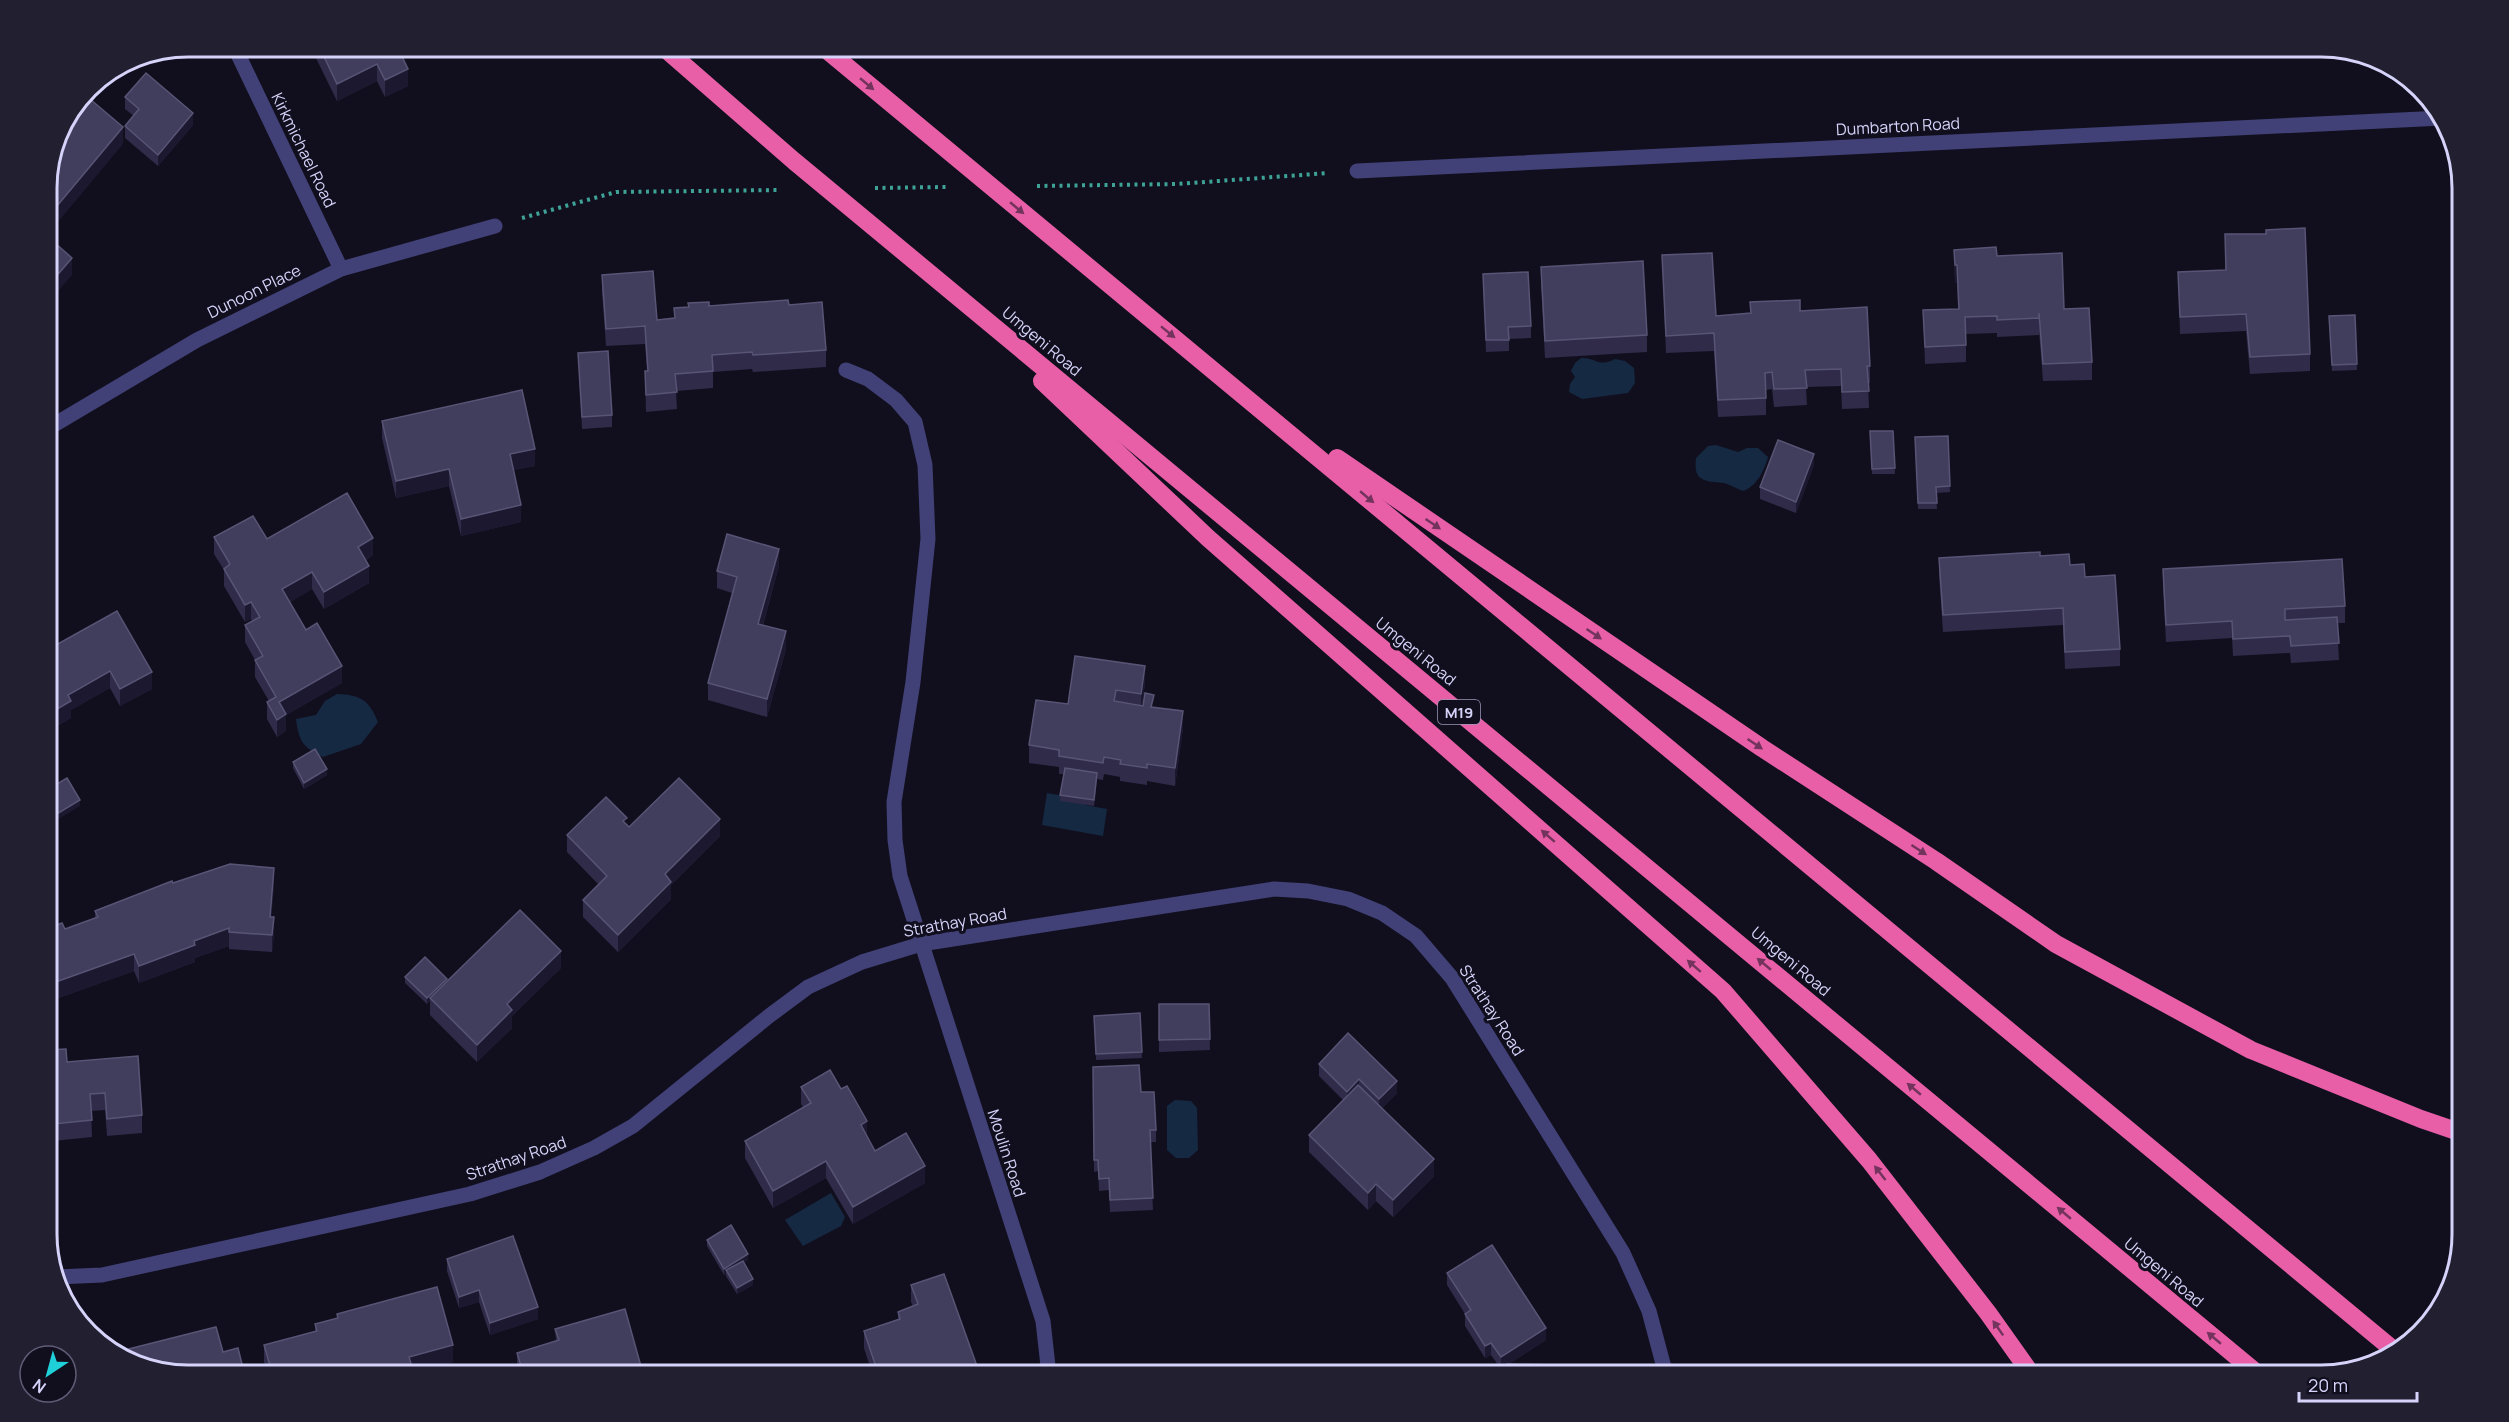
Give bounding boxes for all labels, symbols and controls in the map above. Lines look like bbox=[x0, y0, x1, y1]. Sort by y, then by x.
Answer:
one-way arrow bbox=[859, 77, 874, 90]
street label: Kirkmichael Road bbox=[267, 89, 341, 211]
street label: Dumbarton Road bbox=[1835, 112, 1961, 140]
one-way arrow bbox=[1009, 202, 1025, 215]
street label: Dunoon Place bbox=[204, 259, 304, 323]
street label: Umgeni Road bbox=[997, 301, 1087, 381]
one-way arrow bbox=[1160, 326, 1176, 339]
one-way arrow bbox=[1359, 490, 1374, 502]
one-way arrow bbox=[1425, 518, 1441, 529]
street label: Umgeni Road bbox=[1371, 612, 1461, 690]
one-way arrow bbox=[1586, 628, 1602, 639]
road number: M19 bbox=[1438, 700, 1480, 724]
one-way arrow bbox=[1747, 738, 1763, 749]
one-way arrow bbox=[1540, 830, 1555, 843]
one-way arrow bbox=[1911, 844, 1927, 855]
street label: Strathay Road bbox=[902, 902, 1008, 942]
street label: Umgeni Road bbox=[1746, 921, 1836, 1001]
one-way arrow bbox=[1757, 958, 1772, 971]
street label: Strathay Road bbox=[1454, 960, 1530, 1060]
one-way arrow bbox=[1687, 960, 1702, 973]
one-way arrow bbox=[1907, 1083, 1922, 1096]
street label: Moulin Road bbox=[983, 1107, 1031, 1199]
street label: Strathay Road bbox=[463, 1131, 569, 1185]
one-way arrow bbox=[1874, 1166, 1886, 1181]
one-way arrow bbox=[2056, 1207, 2072, 1220]
street label: Umgeni Road bbox=[2119, 1232, 2209, 1312]
one-way arrow bbox=[1992, 1320, 2004, 1336]
one-way arrow bbox=[2207, 1332, 2222, 1345]
north arrow bbox=[18, 1344, 78, 1404]
scale bar bbox=[2299, 1365, 2418, 1403]
text: 20 m bbox=[2308, 1373, 2348, 1397]
text: N bbox=[28, 1374, 50, 1398]

